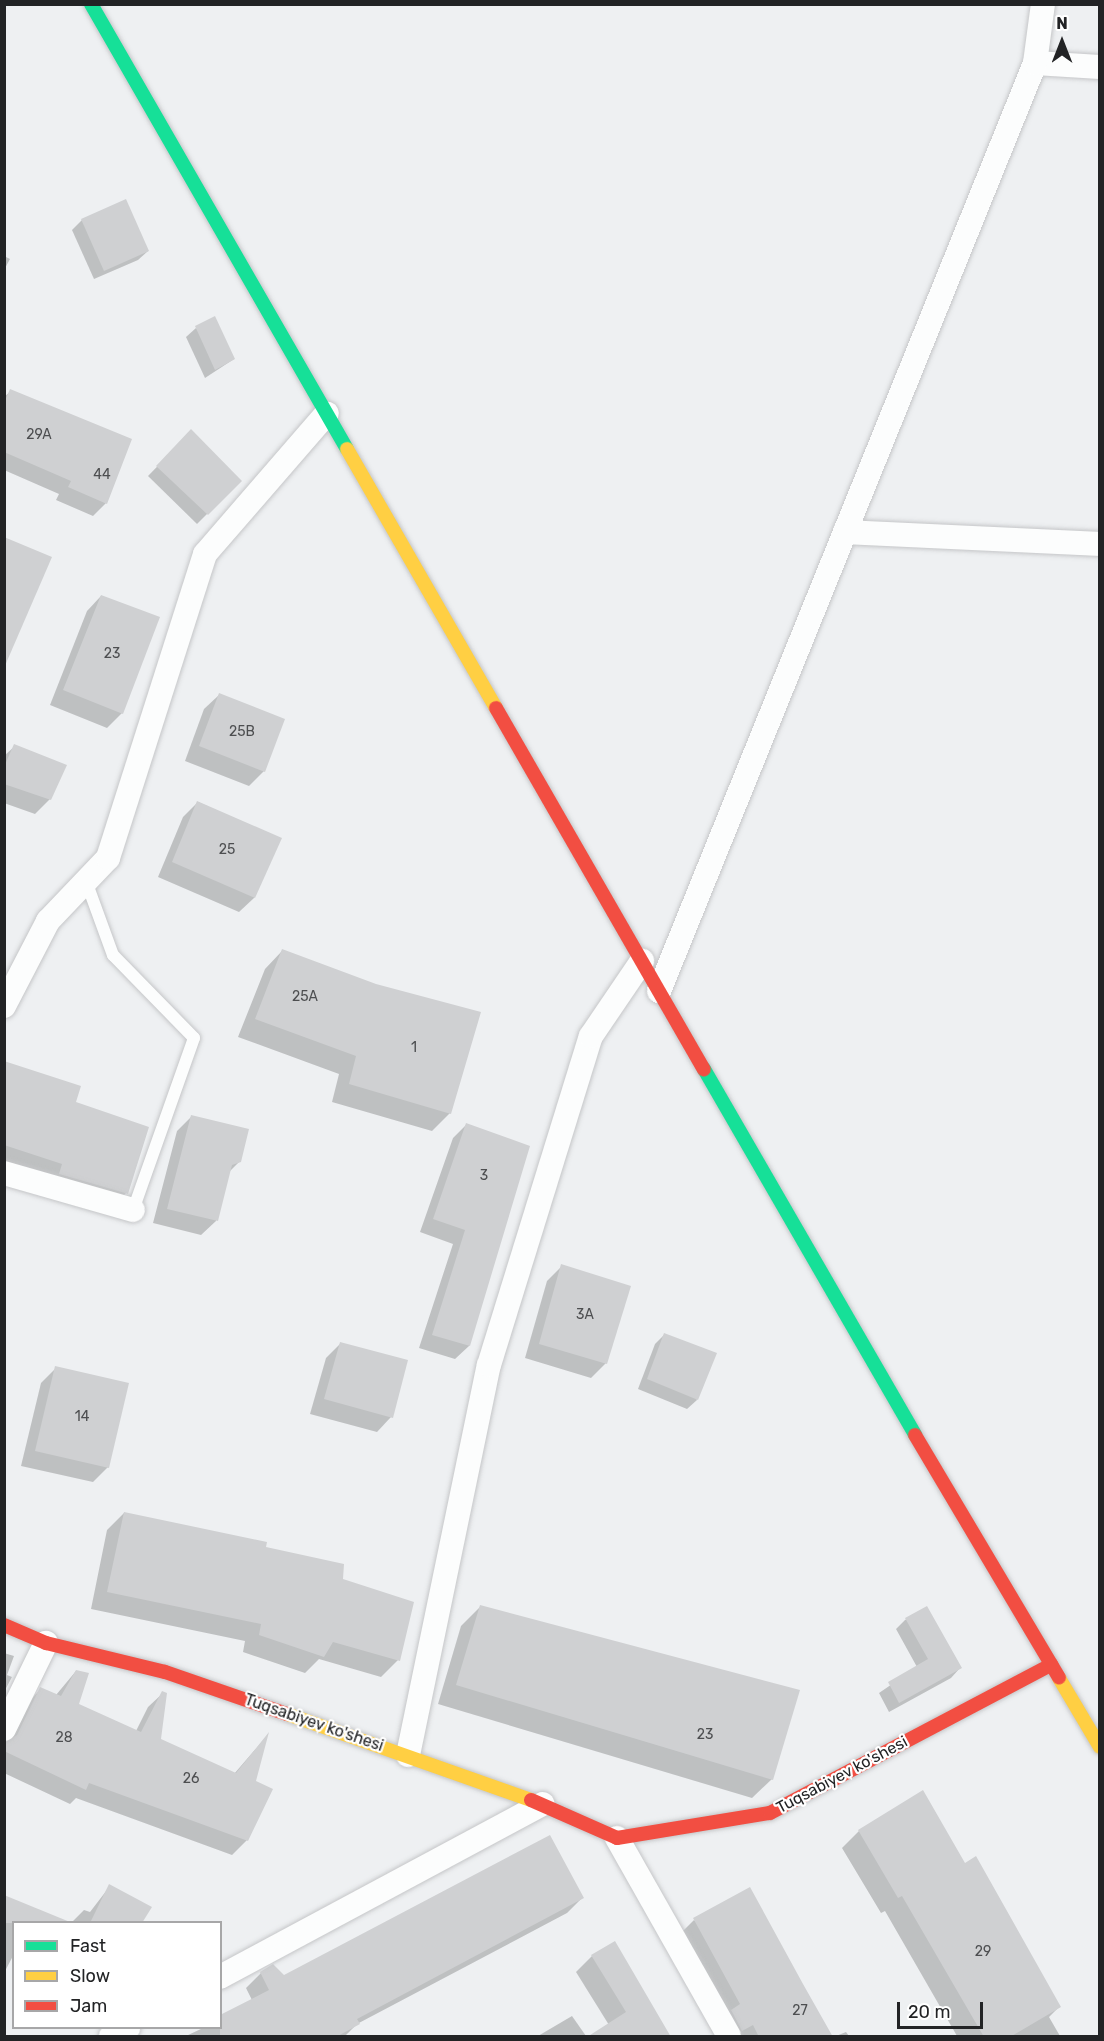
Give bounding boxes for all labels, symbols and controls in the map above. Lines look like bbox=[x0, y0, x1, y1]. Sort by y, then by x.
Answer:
north arrow bbox=[1032, 12, 1092, 72]
text: N bbox=[1056, 14, 1068, 33]
house number: 29A bbox=[26, 427, 52, 443]
house number: 44 bbox=[93, 467, 111, 483]
house number: 23 bbox=[104, 646, 120, 662]
house number: 25B bbox=[229, 724, 255, 740]
house number: 25 bbox=[219, 842, 235, 858]
house number: 25A bbox=[292, 989, 318, 1005]
house number: 1 bbox=[411, 1040, 417, 1056]
house number: 3 bbox=[480, 1168, 488, 1184]
house number: 3A bbox=[576, 1307, 594, 1323]
house number: 14 bbox=[75, 1409, 89, 1425]
street label: Tuqsabiyev ko'shesi bbox=[242, 1690, 386, 1756]
house number: 23 bbox=[697, 1727, 713, 1743]
house number: 28 bbox=[55, 1730, 73, 1746]
street label: Tuqsabiyev ko'shesi bbox=[773, 1732, 911, 1818]
house number: 26 bbox=[183, 1771, 199, 1787]
legend bbox=[12, 1921, 222, 2029]
text: Fast bbox=[70, 1935, 106, 1957]
house number: 29 bbox=[975, 1944, 991, 1960]
text: Slow bbox=[70, 1965, 110, 1987]
scale bar bbox=[900, 1990, 986, 2028]
text: Jam bbox=[70, 1995, 107, 2017]
text: 20 m bbox=[908, 2001, 950, 2023]
house number: 27 bbox=[792, 2003, 808, 2019]

